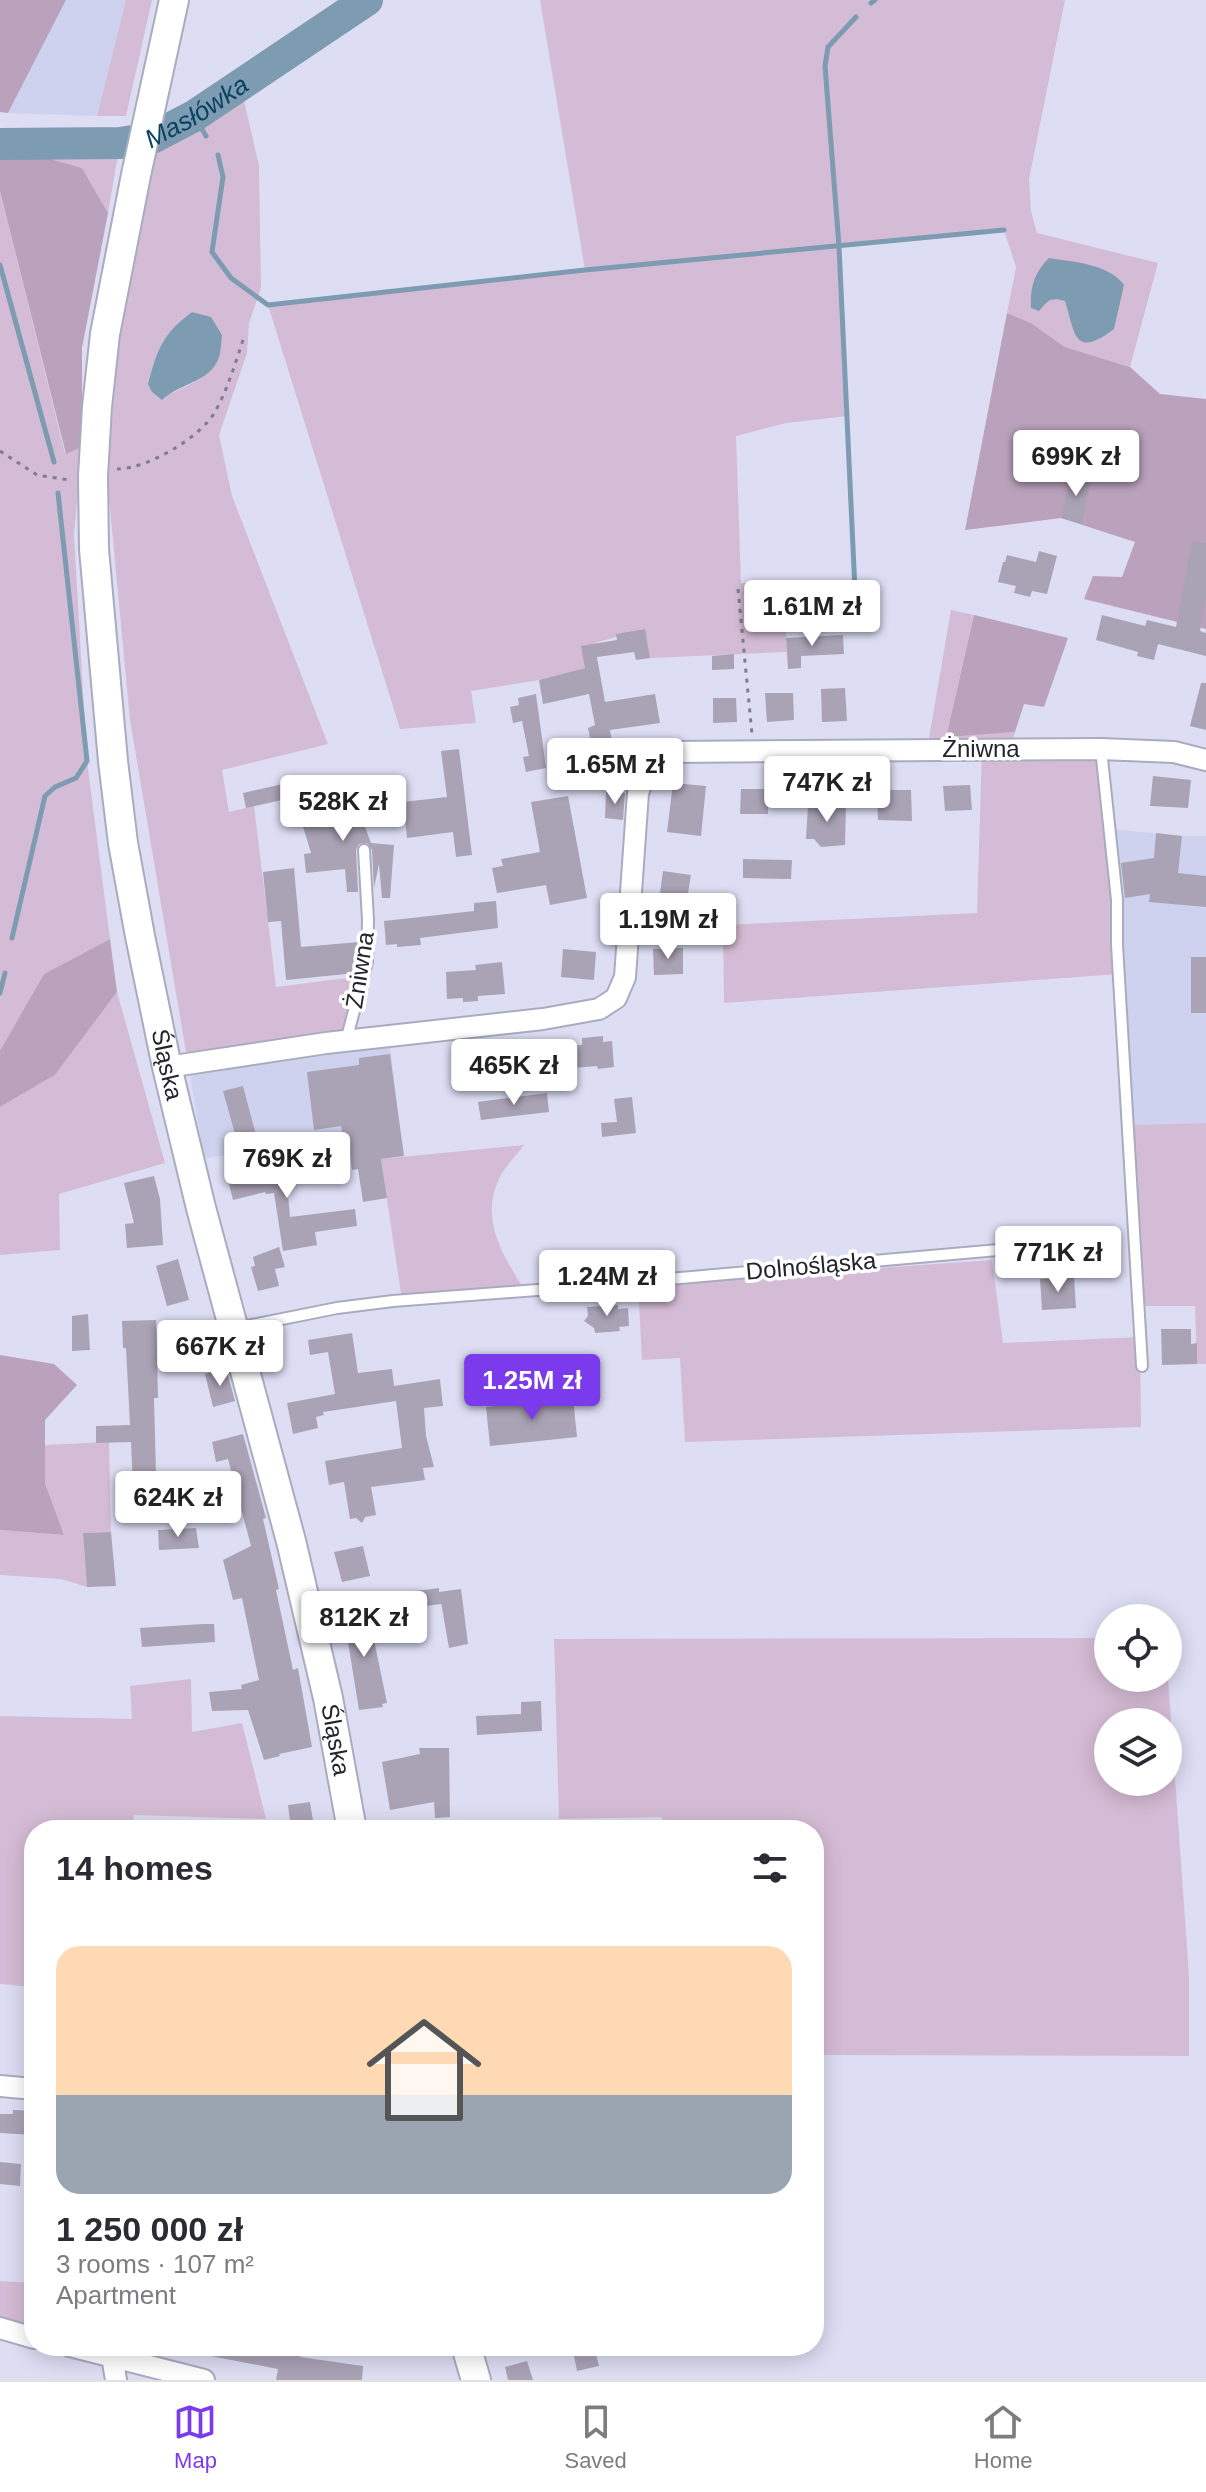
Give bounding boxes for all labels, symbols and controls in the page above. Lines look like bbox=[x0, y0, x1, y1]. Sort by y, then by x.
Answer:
water label: Masłówka bbox=[140, 69, 254, 154]
pin: 699K zł bbox=[1002, 430, 1150, 498]
text: 699K zł bbox=[1031, 441, 1121, 471]
pin: 1.61M zł bbox=[729, 580, 895, 648]
text: 1.61M zł bbox=[762, 591, 862, 621]
street label: Żniwna bbox=[942, 735, 1020, 762]
pin: 1.65M zł bbox=[532, 738, 698, 806]
text: 1.65M zł bbox=[565, 749, 665, 779]
pin: 747K zł bbox=[753, 756, 901, 824]
text: 747K zł bbox=[782, 767, 872, 797]
pin: 528K zł bbox=[269, 775, 417, 843]
text: 528K zł bbox=[298, 786, 388, 816]
pin: 1.19M zł bbox=[585, 893, 751, 961]
text: 1.19M zł bbox=[618, 904, 718, 934]
street label: Żniwna bbox=[340, 929, 379, 1010]
street label: Śląska bbox=[147, 1027, 189, 1103]
pin: 465K zł bbox=[440, 1039, 588, 1107]
text: 465K zł bbox=[469, 1050, 559, 1080]
pin: 769K zł bbox=[213, 1132, 361, 1200]
text: 769K zł bbox=[242, 1143, 332, 1173]
pin: 771K zł bbox=[984, 1226, 1132, 1294]
text: 771K zł bbox=[1013, 1237, 1103, 1267]
street label: Dolnośląska bbox=[745, 1246, 878, 1285]
pin: 1.24M zł bbox=[524, 1250, 690, 1318]
text: 1.24M zł bbox=[557, 1261, 657, 1291]
pin: 667K zł bbox=[146, 1320, 294, 1388]
text: 667K zł bbox=[175, 1331, 265, 1361]
pin: 1.25M zł bbox=[449, 1354, 615, 1422]
text: 1.25M zł bbox=[482, 1365, 582, 1395]
pin: 624K zł bbox=[104, 1471, 252, 1539]
text: 624K zł bbox=[133, 1482, 223, 1512]
pin: 812K zł bbox=[290, 1591, 438, 1659]
text: 812K zł bbox=[319, 1602, 409, 1632]
map controls bbox=[1094, 1604, 1182, 1796]
button: locate bbox=[1094, 1604, 1182, 1692]
street label: Śląska bbox=[316, 1702, 356, 1778]
button: layers bbox=[1094, 1708, 1182, 1796]
icon: filters bbox=[748, 1846, 792, 1890]
text: 14 homes bbox=[56, 1849, 213, 1887]
icon: home bbox=[352, 1998, 496, 2142]
text: 1 250 000 zł bbox=[56, 2210, 243, 2248]
text: 3 rooms · 107 m² bbox=[56, 2249, 254, 2279]
text: Apartment bbox=[56, 2280, 176, 2310]
tab: Map bbox=[173, 2400, 217, 2474]
tab: Saved bbox=[564, 2400, 627, 2474]
tab: Home bbox=[974, 2400, 1033, 2474]

